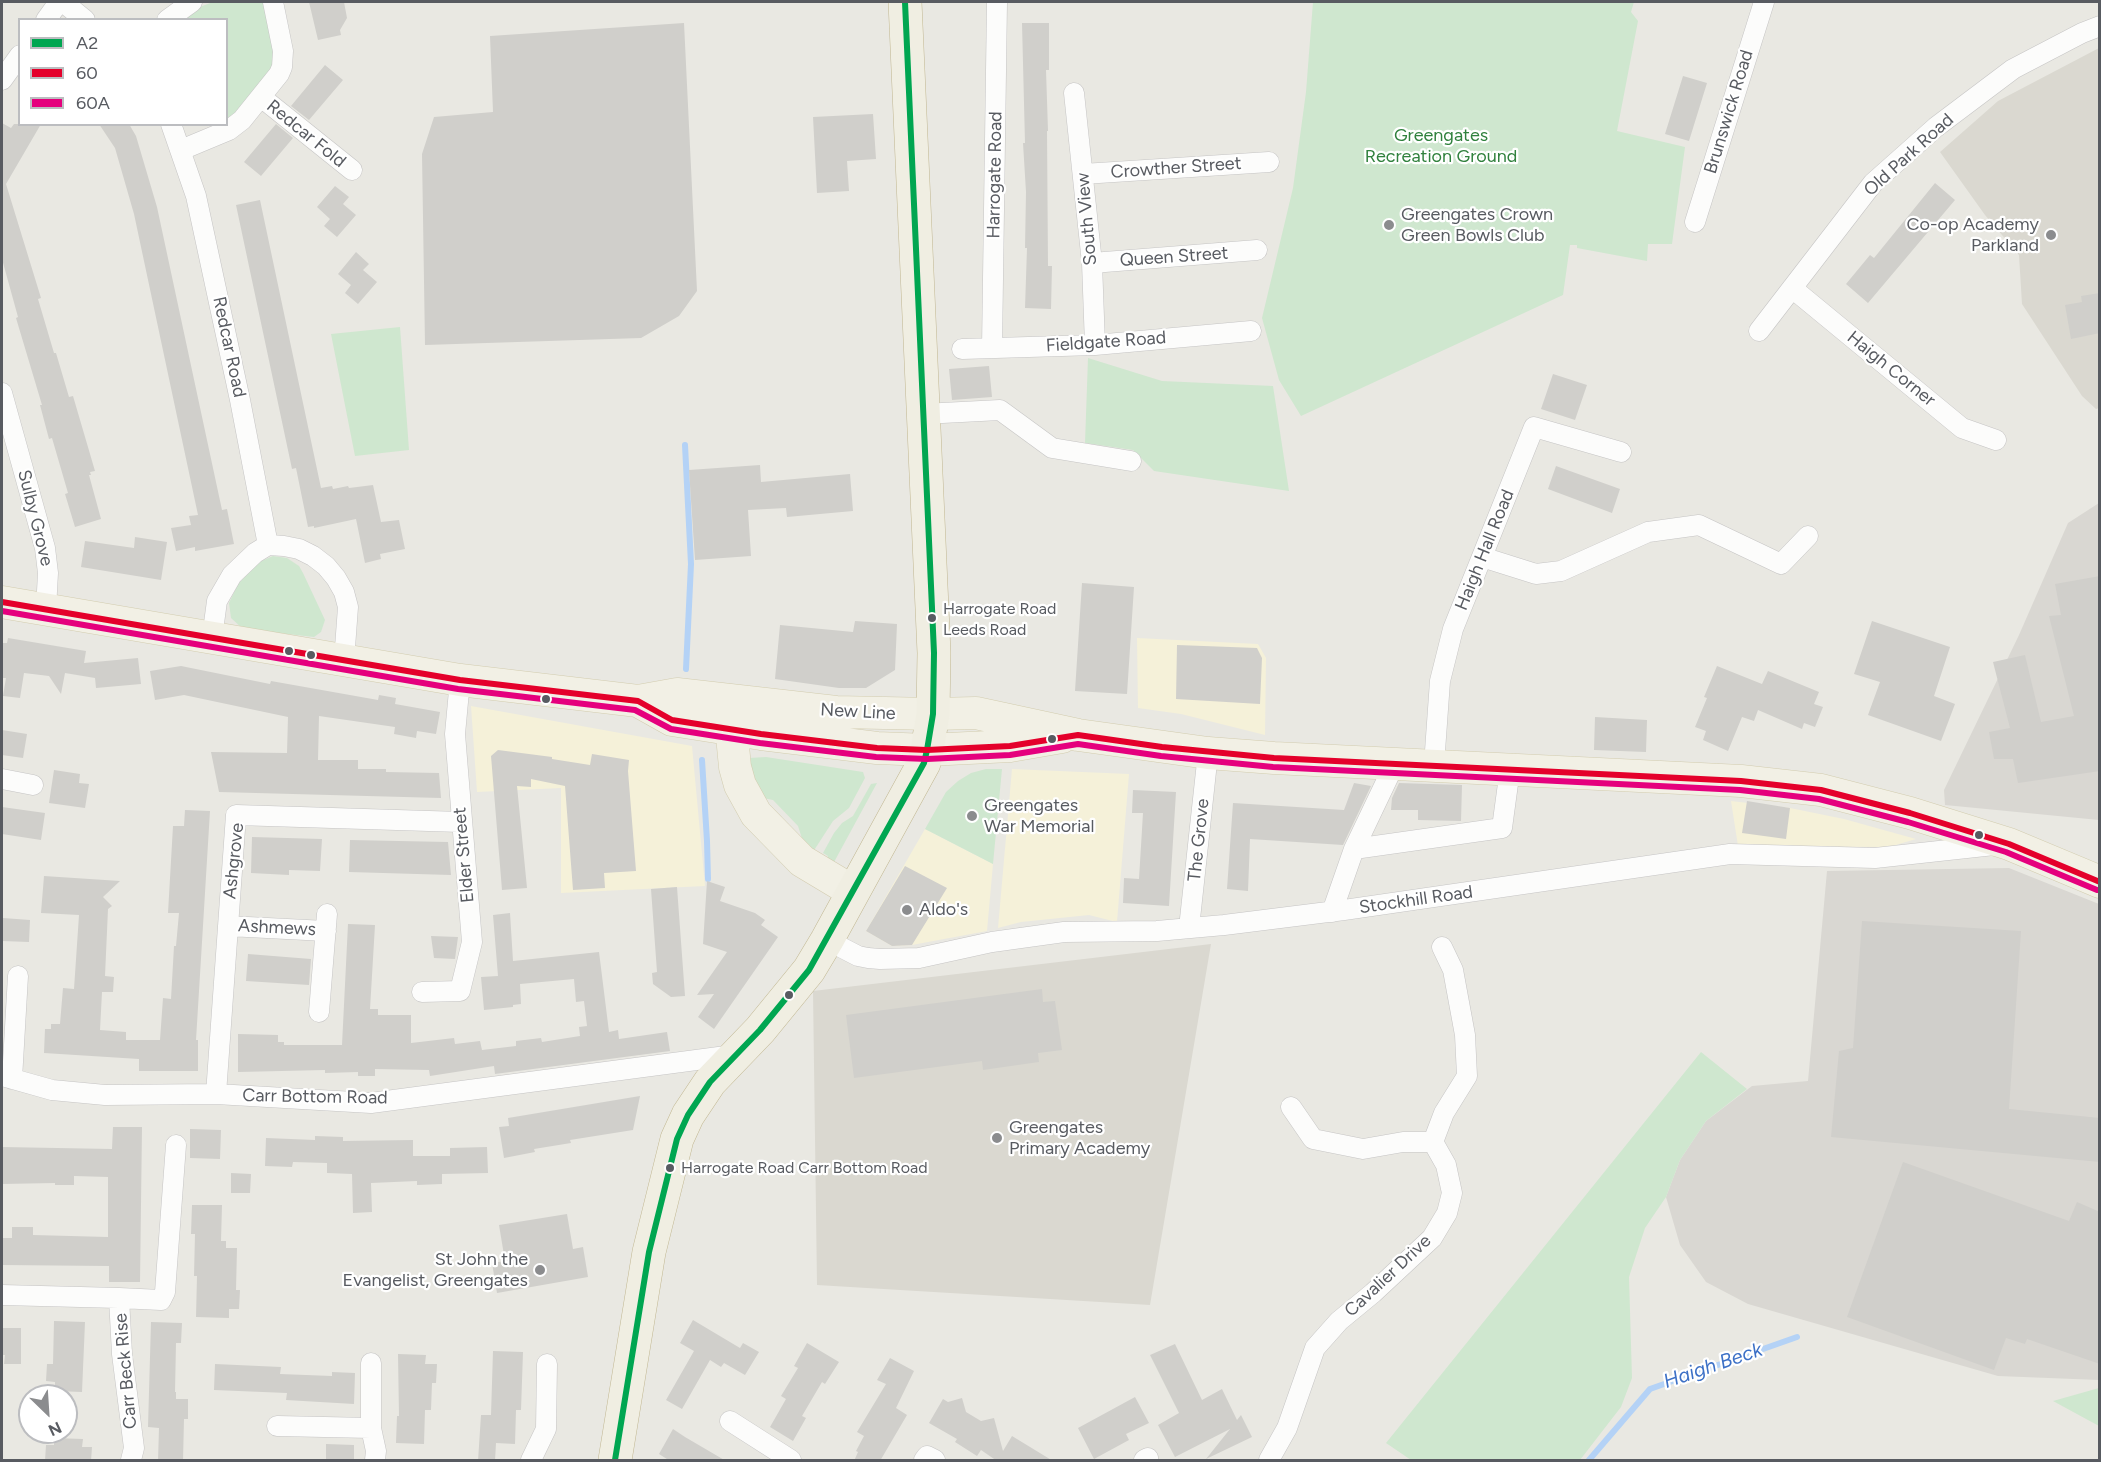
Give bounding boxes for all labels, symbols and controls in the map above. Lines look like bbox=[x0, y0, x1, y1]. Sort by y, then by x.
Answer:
legend bbox=[18, 18, 228, 126]
text: A2 bbox=[76, 32, 98, 54]
street label: Brunswick Road bbox=[1700, 48, 1758, 176]
text: 60 bbox=[76, 62, 98, 84]
text: 60A bbox=[76, 92, 110, 114]
street label: Redcar Fold bbox=[262, 95, 350, 173]
street label: Old Park Road bbox=[1860, 109, 1958, 201]
street label: Harrogate Road bbox=[983, 111, 1007, 239]
park label: Greengates Recreation Ground bbox=[1365, 125, 1517, 168]
street label: Crowther Street bbox=[1110, 153, 1242, 183]
street label: South View bbox=[1072, 172, 1102, 266]
place label: Greengates Crown Green Bowls Club bbox=[1401, 204, 1553, 246]
place label: Co-op Academy Parkland bbox=[1907, 214, 2039, 256]
marker: Greengates Crown Green Bowls Club bbox=[1382, 218, 1396, 232]
marker: Co-op Academy Parkland bbox=[2044, 228, 2058, 242]
street label: Queen Street bbox=[1119, 242, 1229, 272]
street label: Redcar Road bbox=[208, 295, 250, 399]
street label: Fieldgate Road bbox=[1045, 327, 1167, 357]
street label: Haigh Corner bbox=[1842, 327, 1940, 411]
street label: Sulby Grove bbox=[13, 468, 57, 568]
street label: Haigh Hall Road bbox=[1451, 486, 1519, 614]
place label: Harrogate Road Leeds Road bbox=[943, 599, 1056, 637]
marker: Harrogate Road Leeds Road bbox=[926, 612, 938, 624]
unlabelled marker bbox=[283, 645, 295, 657]
unlabelled marker bbox=[305, 649, 317, 661]
unlabelled marker bbox=[540, 693, 552, 705]
street label: New Line bbox=[820, 699, 896, 725]
unlabelled marker bbox=[1046, 733, 1058, 745]
place label: Greengates War Memorial bbox=[984, 795, 1094, 838]
street label: The Grove bbox=[1184, 798, 1214, 882]
street label: Elder Street bbox=[449, 806, 479, 904]
marker: Greengates War Memorial bbox=[965, 809, 979, 823]
street label: Ashgrove bbox=[219, 822, 249, 900]
unlabelled marker bbox=[1973, 829, 1985, 841]
street label: Stockhill Road bbox=[1358, 881, 1474, 919]
place label: Aldo's bbox=[919, 899, 968, 921]
marker: Aldo's bbox=[900, 903, 914, 917]
street label: Ashmews bbox=[237, 915, 317, 941]
unlabelled marker bbox=[783, 989, 795, 1001]
street label: Carr Bottom Road bbox=[242, 1085, 388, 1109]
place label: Greengates Primary Academy bbox=[1009, 1117, 1150, 1160]
marker: Greengates Primary Academy bbox=[990, 1131, 1004, 1145]
place label: Harrogate Road Carr Bottom Road bbox=[681, 1158, 928, 1178]
marker: Harrogate Road Carr Bottom Road bbox=[664, 1162, 676, 1174]
street label: Cavalier Drive bbox=[1340, 1230, 1436, 1322]
place label: St John the Evangelist, Greengates bbox=[343, 1249, 528, 1292]
marker: St John the Evangelist, Greengates bbox=[533, 1263, 547, 1277]
street label: Carr Beck Rise bbox=[110, 1312, 142, 1430]
water label: Haigh Beck bbox=[1660, 1338, 1766, 1394]
north arrow bbox=[18, 1384, 78, 1444]
text: N bbox=[45, 1418, 65, 1440]

